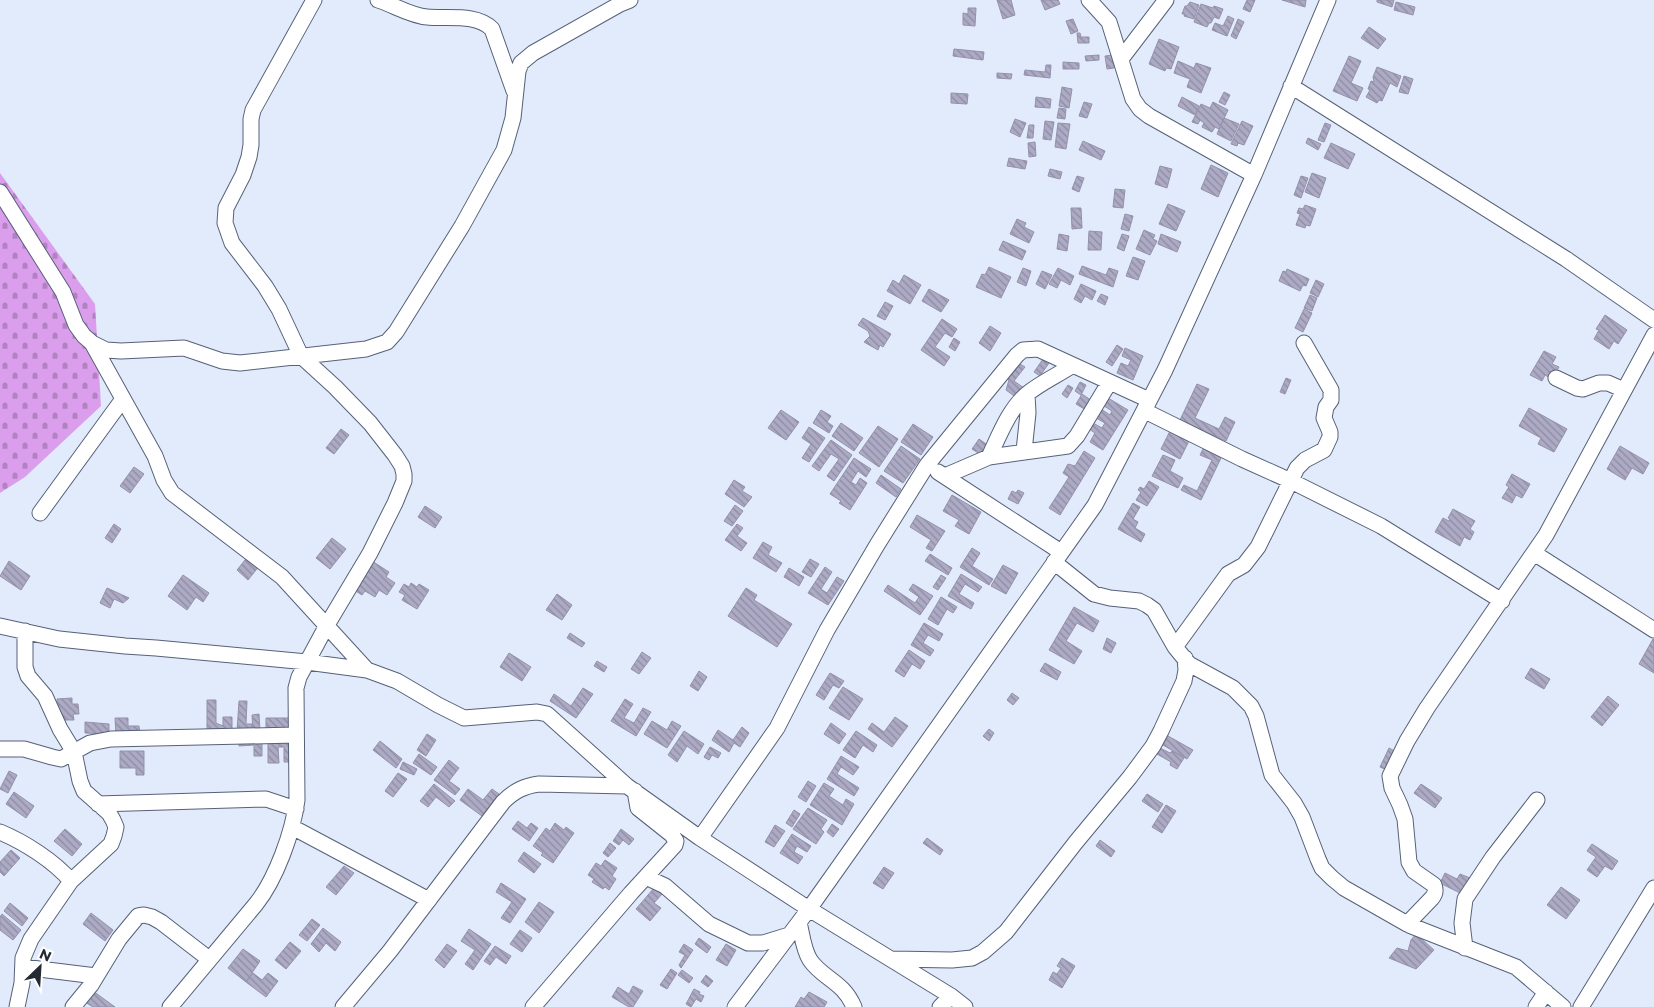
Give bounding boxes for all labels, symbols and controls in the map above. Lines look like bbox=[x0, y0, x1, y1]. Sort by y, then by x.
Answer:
north arrow bbox=[15, 942, 65, 992]
text: N bbox=[37, 945, 54, 966]

